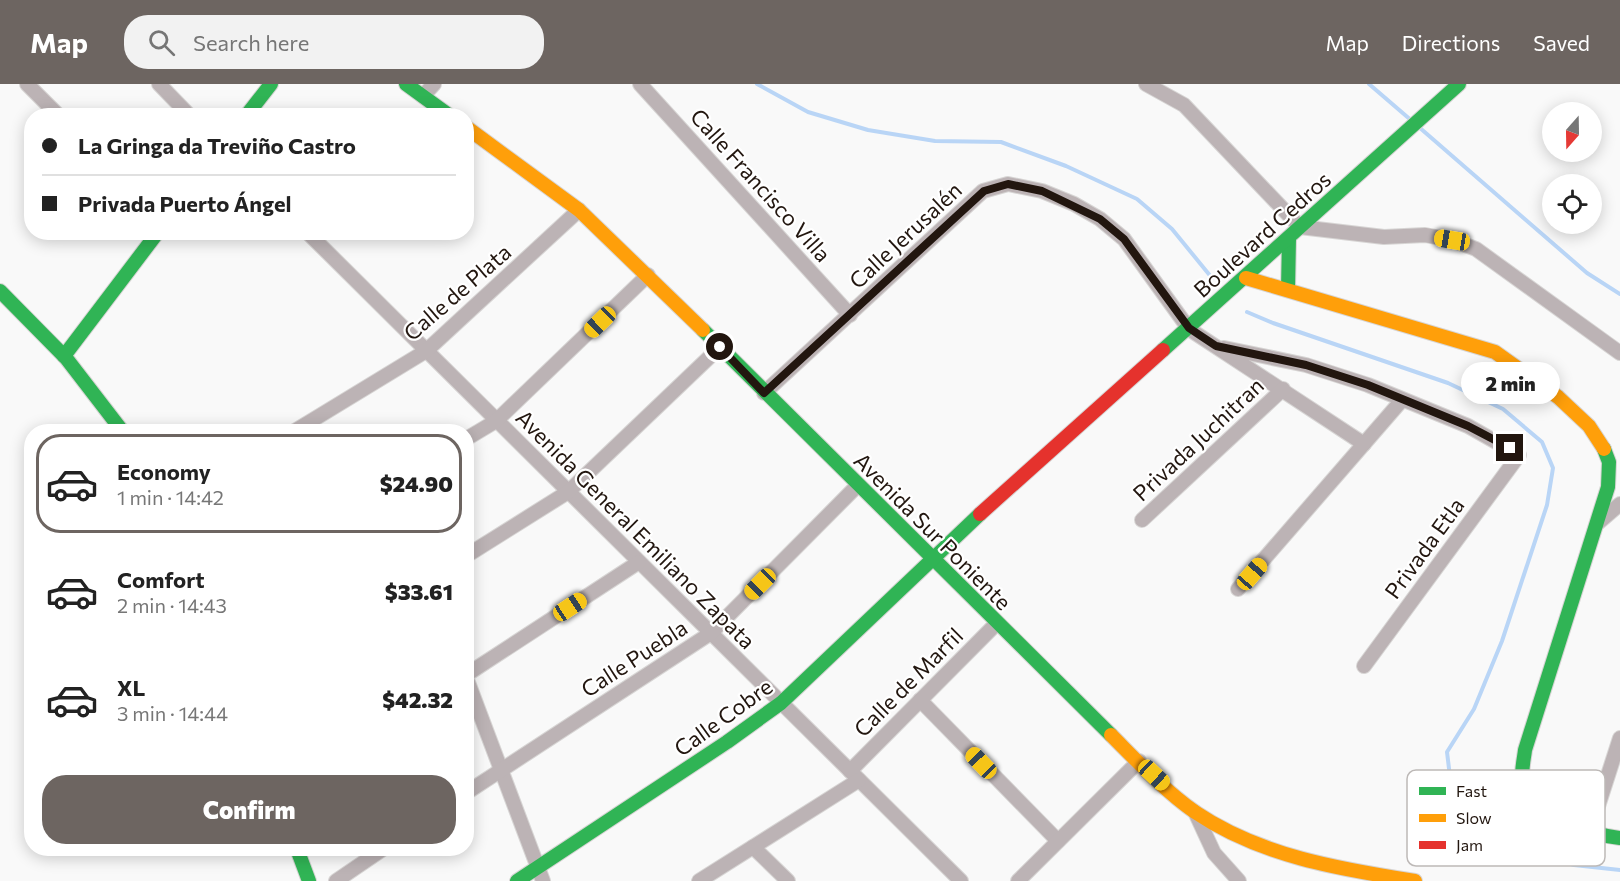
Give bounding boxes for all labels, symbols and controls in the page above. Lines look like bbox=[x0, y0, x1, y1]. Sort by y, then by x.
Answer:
search box bbox=[124, 15, 544, 69]
text: Map bbox=[30, 25, 88, 59]
icon: search bbox=[145, 26, 178, 59]
text: Search here bbox=[193, 29, 309, 56]
text: Map bbox=[1326, 30, 1369, 55]
text: Directions bbox=[1402, 30, 1500, 55]
text: Saved bbox=[1533, 30, 1590, 55]
north arrow bbox=[1542, 102, 1602, 162]
map controls bbox=[1542, 102, 1602, 234]
street label: Calle Francisco Villa bbox=[685, 103, 837, 267]
text: La Gringa da Treviño Castro bbox=[78, 132, 356, 159]
street label: Boulevard Cedros bbox=[1188, 165, 1336, 303]
button: locate bbox=[1542, 174, 1602, 234]
street label: Calle Jerusalén bbox=[843, 176, 967, 294]
text: Privada Puerto Ángel bbox=[78, 190, 292, 217]
car bbox=[1433, 228, 1471, 252]
street label: Calle de Plata bbox=[398, 238, 516, 346]
car bbox=[581, 303, 619, 341]
route start bbox=[706, 333, 733, 360]
callout: 2 min bbox=[1460, 361, 1559, 403]
text: 2 min bbox=[1485, 371, 1536, 395]
street label: Privada Juchitran bbox=[1127, 372, 1269, 506]
street label: Avenida General Emiliano Zapata bbox=[511, 404, 761, 654]
route end bbox=[1496, 434, 1523, 461]
street label: Avenida Sur Poniente bbox=[849, 447, 1017, 615]
icon: car bbox=[45, 457, 99, 511]
text: Economy bbox=[117, 458, 211, 485]
text: $24.90 bbox=[380, 470, 453, 497]
text: 1 min · 14:42 bbox=[117, 485, 224, 509]
street label: Privada Etla bbox=[1378, 492, 1470, 604]
car bbox=[1233, 555, 1271, 593]
icon: car bbox=[45, 565, 99, 619]
car bbox=[741, 565, 779, 603]
text: Comfort bbox=[117, 566, 205, 593]
text: $33.61 bbox=[385, 578, 453, 605]
car bbox=[550, 590, 590, 624]
text: 2 min · 14:43 bbox=[117, 593, 227, 617]
street label: Calle Puebla bbox=[576, 614, 692, 702]
street label: Calle de Marfil bbox=[848, 622, 968, 742]
street label: Calle Cobre bbox=[669, 672, 777, 762]
icon: car bbox=[45, 673, 99, 727]
text: XL bbox=[117, 674, 145, 701]
text: $42.32 bbox=[382, 686, 453, 713]
text: 3 min · 14:44 bbox=[117, 701, 228, 725]
car bbox=[962, 744, 1000, 782]
car bbox=[1135, 756, 1173, 794]
legend bbox=[1407, 770, 1605, 866]
button: Confirm bbox=[42, 775, 456, 844]
text: Fast bbox=[1456, 781, 1487, 800]
text: Slow bbox=[1456, 808, 1492, 827]
text: Jam bbox=[1456, 835, 1483, 854]

